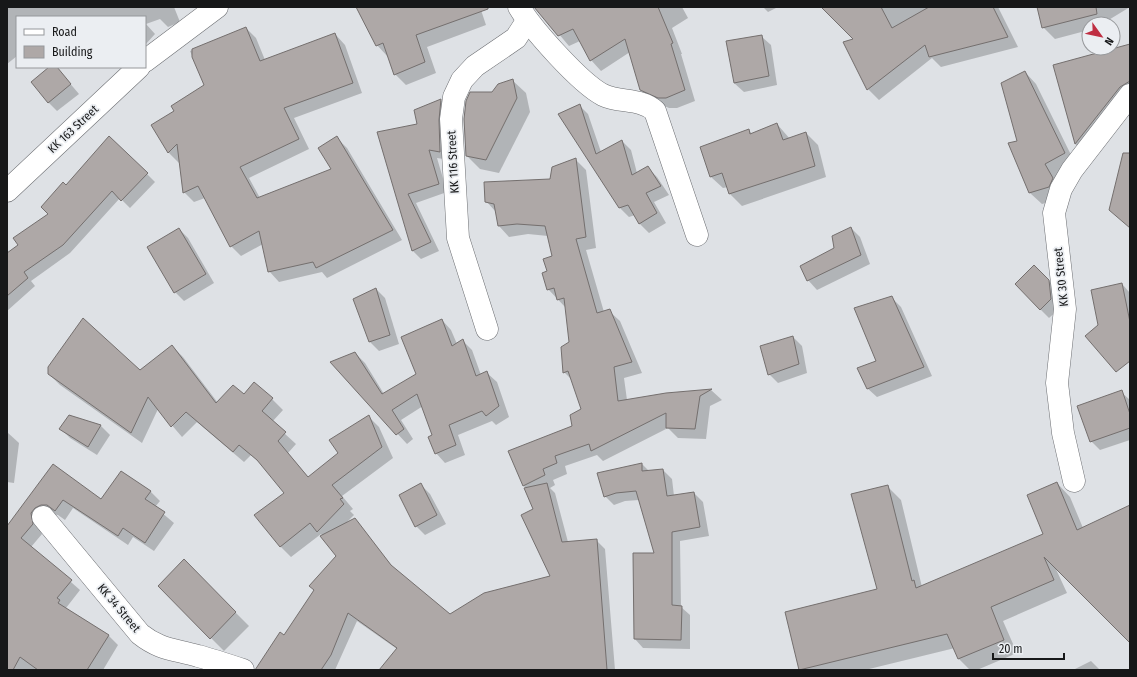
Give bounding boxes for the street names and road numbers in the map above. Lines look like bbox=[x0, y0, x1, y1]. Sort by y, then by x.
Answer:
street label: KK 163 Street bbox=[45, 102, 101, 156]
street label: KK 116 Street bbox=[444, 130, 462, 194]
street label: KK 30 Street bbox=[1051, 247, 1071, 307]
street label: KK 34 Street bbox=[95, 581, 143, 635]

